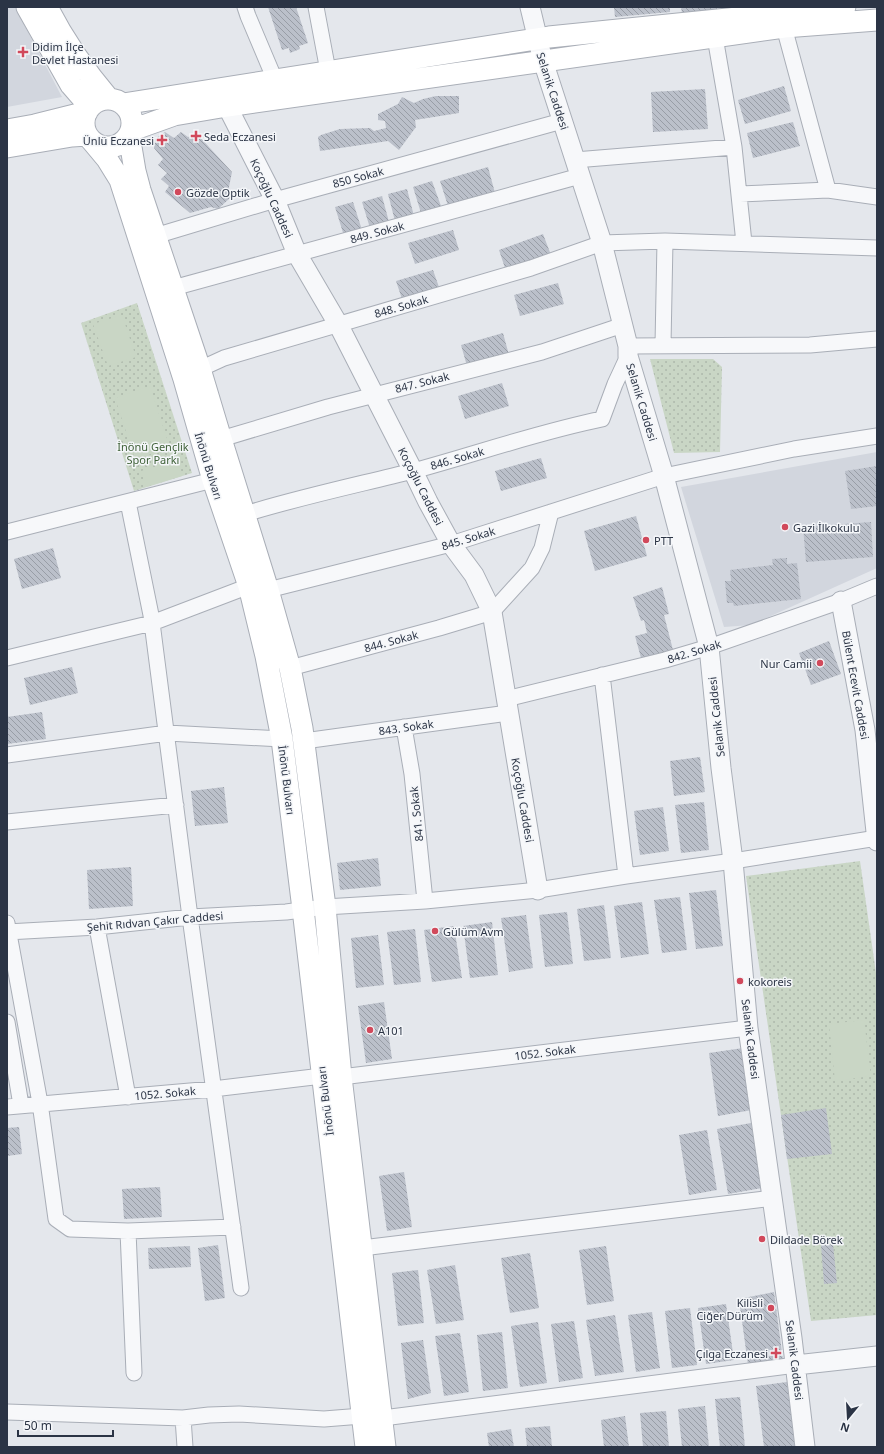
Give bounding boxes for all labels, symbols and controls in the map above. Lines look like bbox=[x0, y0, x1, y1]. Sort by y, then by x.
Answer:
place label: Didim İlçe Devlet Hastanesi bbox=[32, 39, 118, 67]
marker: Didim İlçe Devlet Hastanesi bbox=[17, 46, 29, 58]
street label: Selanik Caddesi bbox=[533, 50, 573, 132]
place label: Seda Eczanesi bbox=[204, 129, 276, 144]
marker: Seda Eczanesi bbox=[191, 131, 201, 141]
place label: Ünlü Eczanesi bbox=[83, 133, 154, 148]
marker: Ünlü Eczanesi bbox=[157, 135, 167, 145]
street label: Koçoğlu Caddesi bbox=[247, 156, 297, 240]
street label: 850 Sokak bbox=[331, 163, 385, 191]
place label: Gözde Optik bbox=[186, 185, 250, 200]
marker: Gözde Optik bbox=[173, 187, 183, 197]
street label: 849. Sokak bbox=[348, 218, 406, 246]
street label: 848. Sokak bbox=[372, 291, 430, 321]
street label: Selanik Caddesi bbox=[623, 361, 661, 443]
street label: 847. Sokak bbox=[393, 368, 451, 396]
street label: İnönü Bulvarı bbox=[192, 431, 226, 501]
park label: İnönü Gençlik Spor Parkı bbox=[117, 439, 189, 467]
street label: 846. Sokak bbox=[428, 443, 486, 473]
street label: Koçoğlu Caddesi bbox=[395, 444, 447, 528]
place label: Gazi İlkokulu bbox=[793, 520, 859, 535]
marker: Gazi İlkokulu bbox=[780, 522, 790, 532]
street label: 845. Sokak bbox=[439, 523, 497, 553]
place label: PTT bbox=[654, 533, 673, 548]
marker: PTT bbox=[641, 535, 651, 545]
street label: 844. Sokak bbox=[362, 627, 420, 655]
street label: Bülent Ecevit Caddesi bbox=[839, 629, 873, 741]
street label: 842. Sokak bbox=[665, 636, 723, 666]
place label: Nur Camii bbox=[760, 656, 812, 671]
marker: Nur Camii bbox=[815, 658, 825, 668]
street label: Selanik Caddesi bbox=[704, 676, 728, 758]
street label: 843. Sokak bbox=[378, 716, 435, 738]
street label: İnönü Bulvarı bbox=[275, 745, 299, 815]
street label: Koçoğlu Caddesi bbox=[508, 757, 538, 843]
street label: 841. Sokak bbox=[406, 786, 426, 842]
street label: Şehit Rıdvan Çakır Caddesi bbox=[86, 908, 224, 934]
place label: Gülüm Avm bbox=[443, 924, 504, 939]
marker: Gülüm Avm bbox=[430, 926, 440, 936]
place label: kokoreis bbox=[748, 974, 792, 989]
marker: kokoreis bbox=[735, 976, 745, 986]
street label: Selanik Caddesi bbox=[739, 998, 763, 1080]
place label: A101 bbox=[378, 1023, 404, 1038]
marker: A101 bbox=[365, 1025, 375, 1035]
street label: 1052. Sokak bbox=[514, 1041, 577, 1063]
street label: İnönü Bulvarı bbox=[313, 1066, 337, 1136]
street label: 1052. Sokak bbox=[134, 1083, 196, 1103]
place label: Dildade Börek bbox=[770, 1232, 843, 1247]
marker: Dildade Börek bbox=[757, 1234, 767, 1244]
place label: Kilisli Ciğer Dürüm bbox=[696, 1295, 763, 1323]
marker: Kilisli Ciğer Dürüm bbox=[766, 1303, 776, 1313]
street label: Selanik Caddesi bbox=[783, 1319, 807, 1401]
place label: Çılga Eczanesi bbox=[696, 1346, 768, 1361]
marker: Çılga Eczanesi bbox=[771, 1348, 781, 1358]
north arrow bbox=[828, 1398, 868, 1438]
scale bar bbox=[18, 1412, 113, 1438]
text: 50 m bbox=[24, 1417, 52, 1434]
text: N bbox=[838, 1419, 851, 1437]

